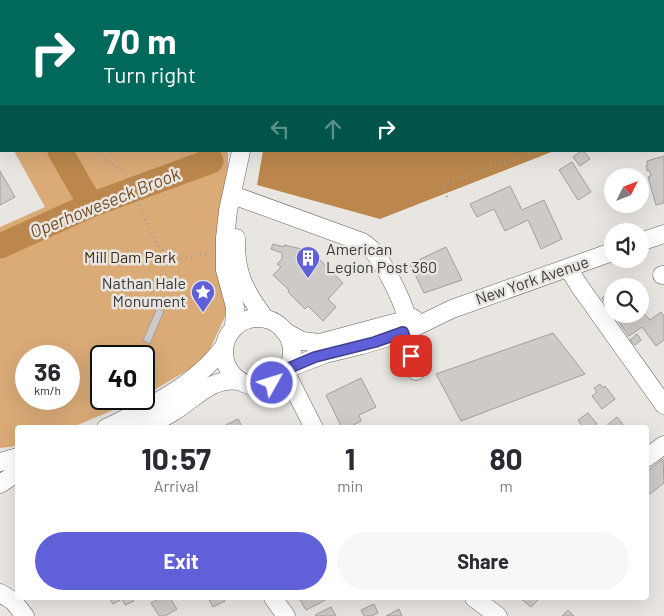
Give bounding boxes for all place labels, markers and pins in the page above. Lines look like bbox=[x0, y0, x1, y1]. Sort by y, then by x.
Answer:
place label: American Legion Post 360 bbox=[326, 239, 437, 276]
building icon: American Legion Post 360 bbox=[295, 245, 321, 279]
place label: Nathan Hale Monument bbox=[102, 273, 186, 310]
place icon: Nathan Hale Monument bbox=[190, 279, 216, 313]
pin bbox=[390, 335, 432, 377]

